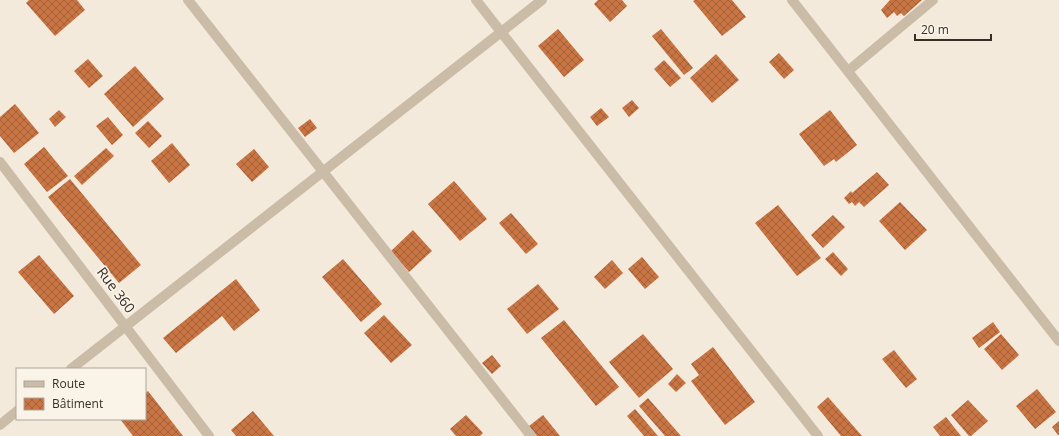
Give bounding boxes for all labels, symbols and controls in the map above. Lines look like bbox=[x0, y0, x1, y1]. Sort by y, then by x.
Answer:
scale bar bbox=[915, 16, 991, 42]
text: 20 m bbox=[921, 21, 949, 38]
street label: Rue 360 bbox=[93, 263, 140, 316]
legend bbox=[16, 368, 146, 420]
text: Route bbox=[52, 375, 85, 392]
text: Bâtiment bbox=[52, 395, 103, 412]

